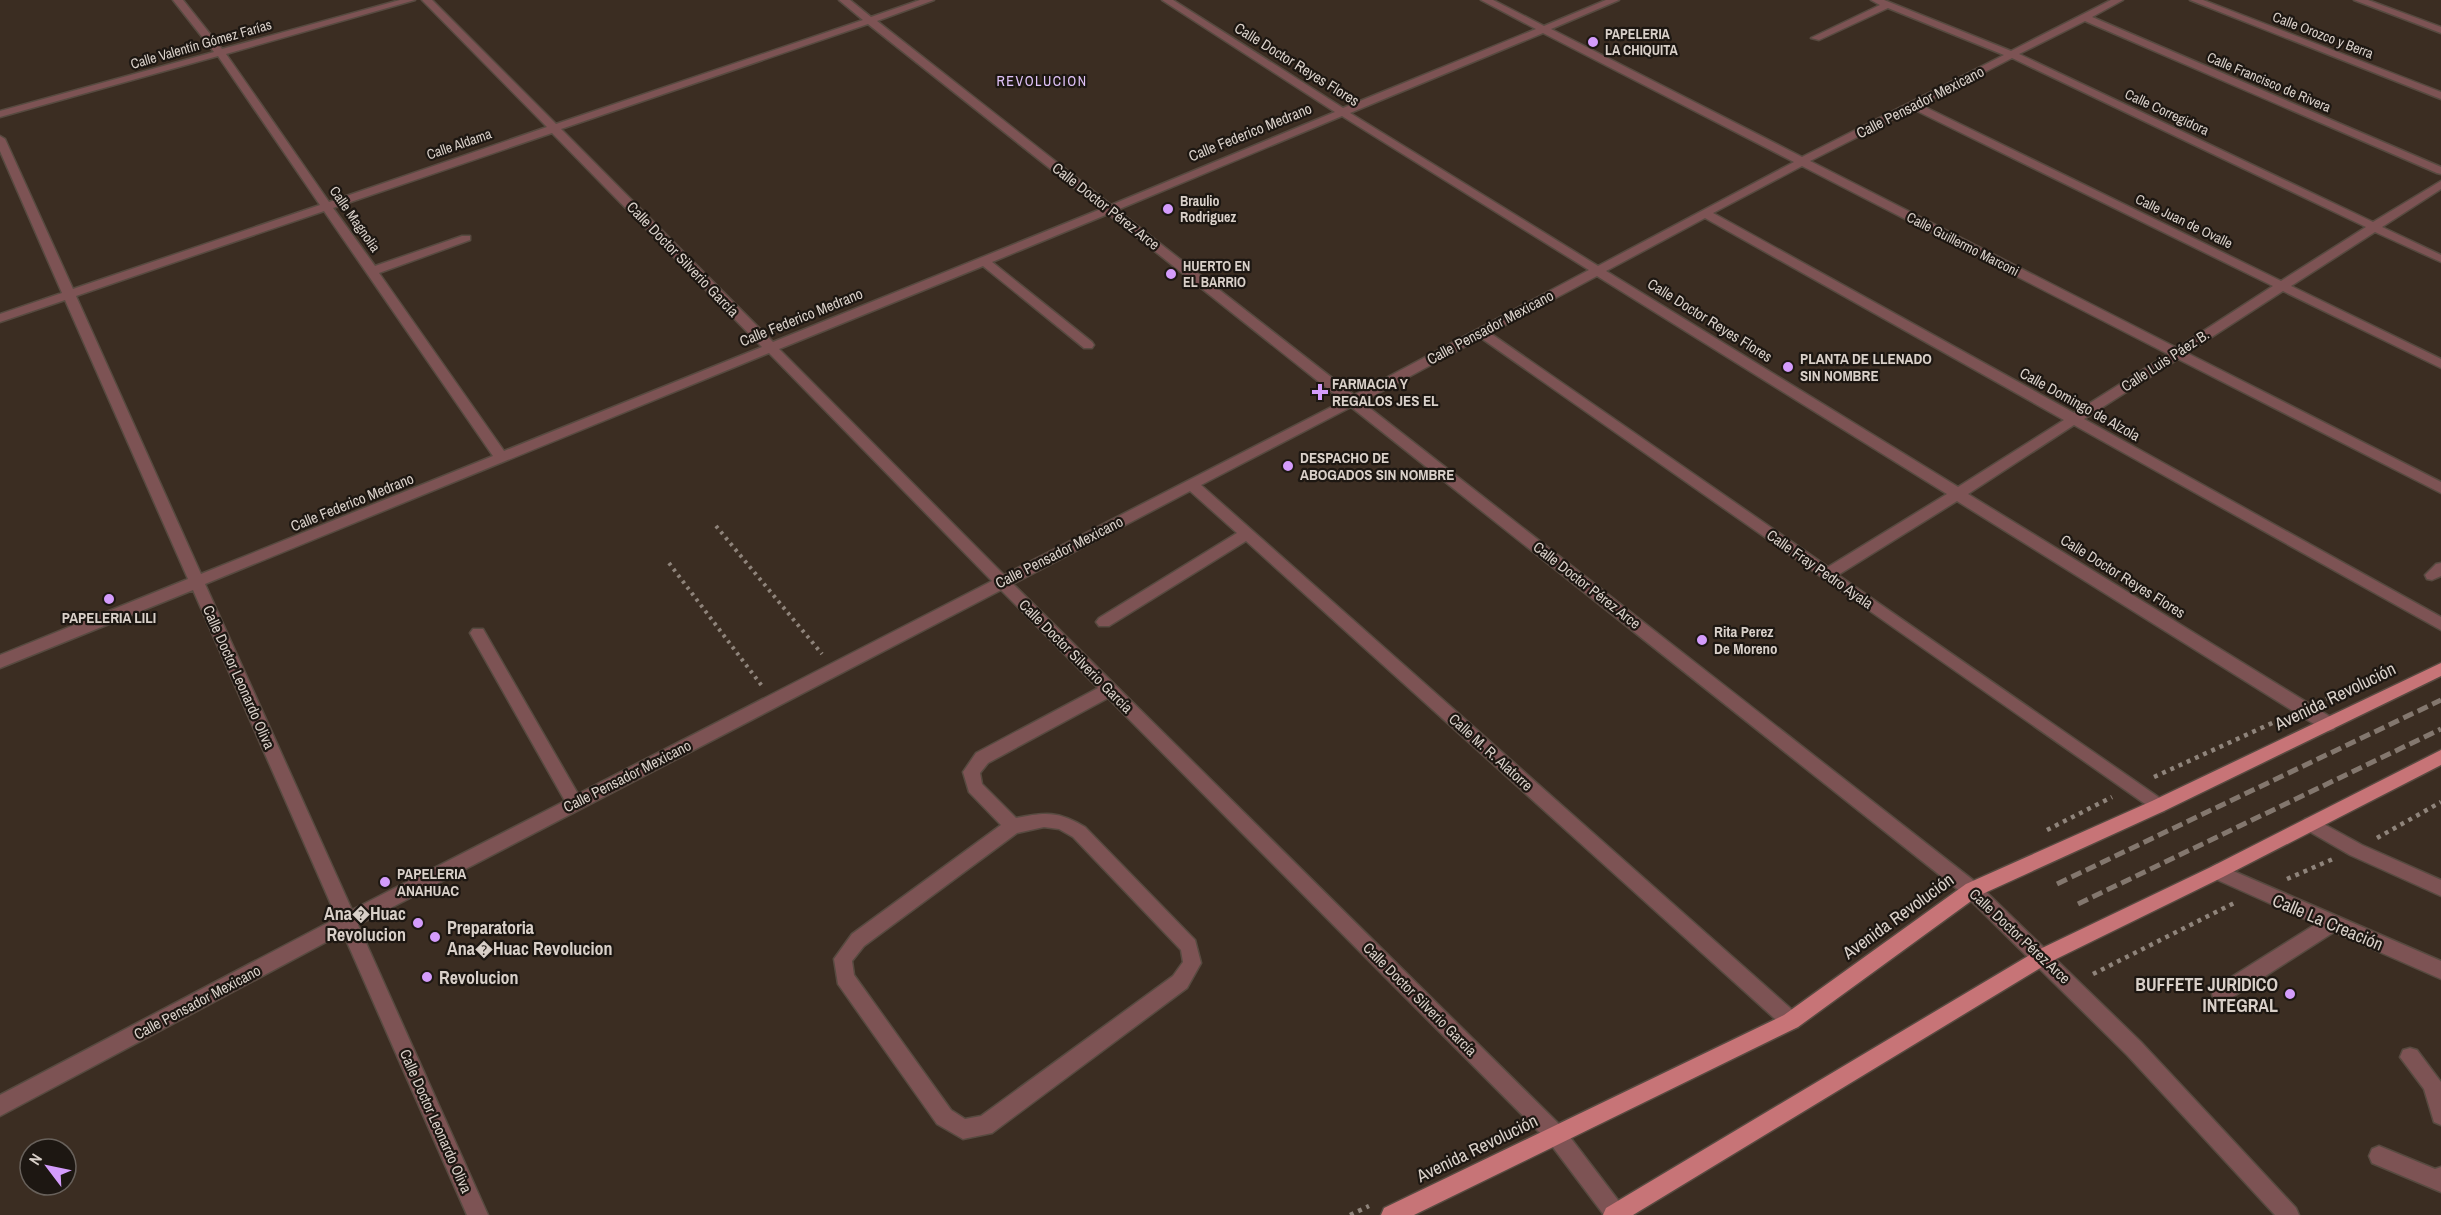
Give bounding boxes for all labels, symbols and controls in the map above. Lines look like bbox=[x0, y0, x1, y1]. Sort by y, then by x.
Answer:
street label: Calle Orozco y Berra bbox=[2270, 8, 2377, 63]
street label: Calle Valentín Gómez Farías bbox=[128, 15, 274, 73]
street label: Calle Doctor Reyes Flores bbox=[1231, 17, 1363, 111]
place label: PAPELERIA LA CHIQUITA bbox=[1605, 25, 1678, 59]
marker: PAPELERIA LA CHIQUITA bbox=[1586, 35, 1600, 49]
street label: Calle Francisco de Rivera bbox=[2204, 48, 2334, 116]
street label: Calle Pensador Mexicano bbox=[1852, 61, 1988, 143]
district label: REVOLUCION bbox=[997, 72, 1087, 90]
street label: Calle Corregidora bbox=[2122, 85, 2212, 140]
street label: Calle Federico Medrano bbox=[1185, 98, 1315, 166]
street label: Calle Aldama bbox=[424, 124, 494, 164]
street label: Calle Doctor Pérez Arce bbox=[1048, 157, 1164, 255]
street label: Calle Magnolia bbox=[326, 182, 385, 256]
street label: Calle Juan de Ovalle bbox=[2132, 190, 2236, 252]
place label: Braulio Rodriguez bbox=[1180, 192, 1236, 226]
street label: Calle Doctor Silverio García bbox=[622, 197, 744, 321]
marker: Braulio Rodriguez bbox=[1161, 202, 1175, 216]
street label: Calle Guillermo Marconi bbox=[1904, 208, 2022, 280]
place label: HUERTO EN EL BARRIO bbox=[1183, 257, 1250, 291]
marker: HUERTO EN EL BARRIO bbox=[1164, 267, 1178, 281]
street label: Calle Doctor Reyes Flores bbox=[1644, 273, 1776, 367]
street label: Calle Federico Medrano bbox=[736, 283, 866, 351]
street label: Calle Pensador Mexicano bbox=[1423, 285, 1557, 369]
street label: Calle Luis Páez B. bbox=[2117, 324, 2213, 396]
place label: PLANTA DE LLENADO SIN NOMBRE bbox=[1800, 348, 1932, 386]
marker: PLANTA DE LLENADO SIN NOMBRE bbox=[1781, 360, 1795, 374]
street label: Calle Domingo de Alzola bbox=[2016, 362, 2144, 446]
place label: FARMACIA Y REGALOS JES EL bbox=[1332, 373, 1439, 411]
marker: FARMACIA Y REGALOS JES EL bbox=[1313, 385, 1327, 399]
place label: DESPACHO DE ABOGADOS SIN NOMBRE bbox=[1300, 447, 1454, 485]
marker: DESPACHO DE ABOGADOS SIN NOMBRE bbox=[1281, 459, 1295, 473]
street label: Calle Federico Medrano bbox=[287, 468, 417, 536]
street label: Calle Pensador Mexicano bbox=[991, 511, 1127, 593]
street label: Calle Fray Pedro Ayala bbox=[1763, 524, 1878, 614]
street label: Calle Doctor Reyes Flores bbox=[2057, 529, 2189, 623]
street label: Calle Doctor Pérez Arce bbox=[1529, 536, 1645, 634]
marker: PAPELERIA LILI bbox=[102, 592, 116, 606]
street label: Calle Doctor Silverio García bbox=[1014, 594, 1138, 718]
street label: Calle Doctor Leonardo Oliva bbox=[198, 602, 280, 752]
place label: PAPELERIA LILI bbox=[62, 607, 156, 628]
place label: Rita Perez De Moreno bbox=[1714, 621, 1778, 659]
marker: Rita Perez De Moreno bbox=[1695, 633, 1709, 647]
street label: Avenida Revolución bbox=[2269, 656, 2400, 737]
street label: Calle M. R. Alatorre bbox=[1444, 709, 1538, 796]
street label: Calle Pensador Mexicano bbox=[559, 735, 695, 817]
place label: PAPELERIA ANAHUAC bbox=[397, 863, 467, 901]
street label: Avenida Revolución bbox=[1837, 867, 1959, 965]
marker: PAPELERIA ANAHUAC bbox=[378, 875, 392, 889]
street label: Calle Doctor Pérez Arce bbox=[1965, 884, 2075, 989]
street label: Calle La Creación bbox=[2269, 887, 2387, 957]
place label: Ana�Huac Revolucion bbox=[324, 901, 406, 947]
place label: Preparatoria Ana�Huac Revolucion bbox=[447, 915, 613, 961]
marker: Ana�Huac Revolucion bbox=[411, 916, 425, 930]
marker: Preparatoria Ana�Huac Revolucion bbox=[428, 930, 442, 944]
street label: Calle Doctor Silverio García bbox=[1358, 937, 1482, 1061]
street label: Calle Pensador Mexicano bbox=[130, 960, 264, 1044]
place label: Revolucion bbox=[439, 965, 519, 990]
marker: Revolucion bbox=[420, 970, 434, 984]
place label: BUFFETE JURIDICO INTEGRAL bbox=[2135, 972, 2278, 1018]
marker: BUFFETE JURIDICO INTEGRAL bbox=[2283, 987, 2297, 1001]
street label: Calle Doctor Leonardo Oliva bbox=[395, 1046, 477, 1196]
street label: Avenida Revolución bbox=[1411, 1108, 1542, 1189]
north arrow bbox=[18, 1137, 78, 1197]
text: N bbox=[23, 1149, 47, 1169]

